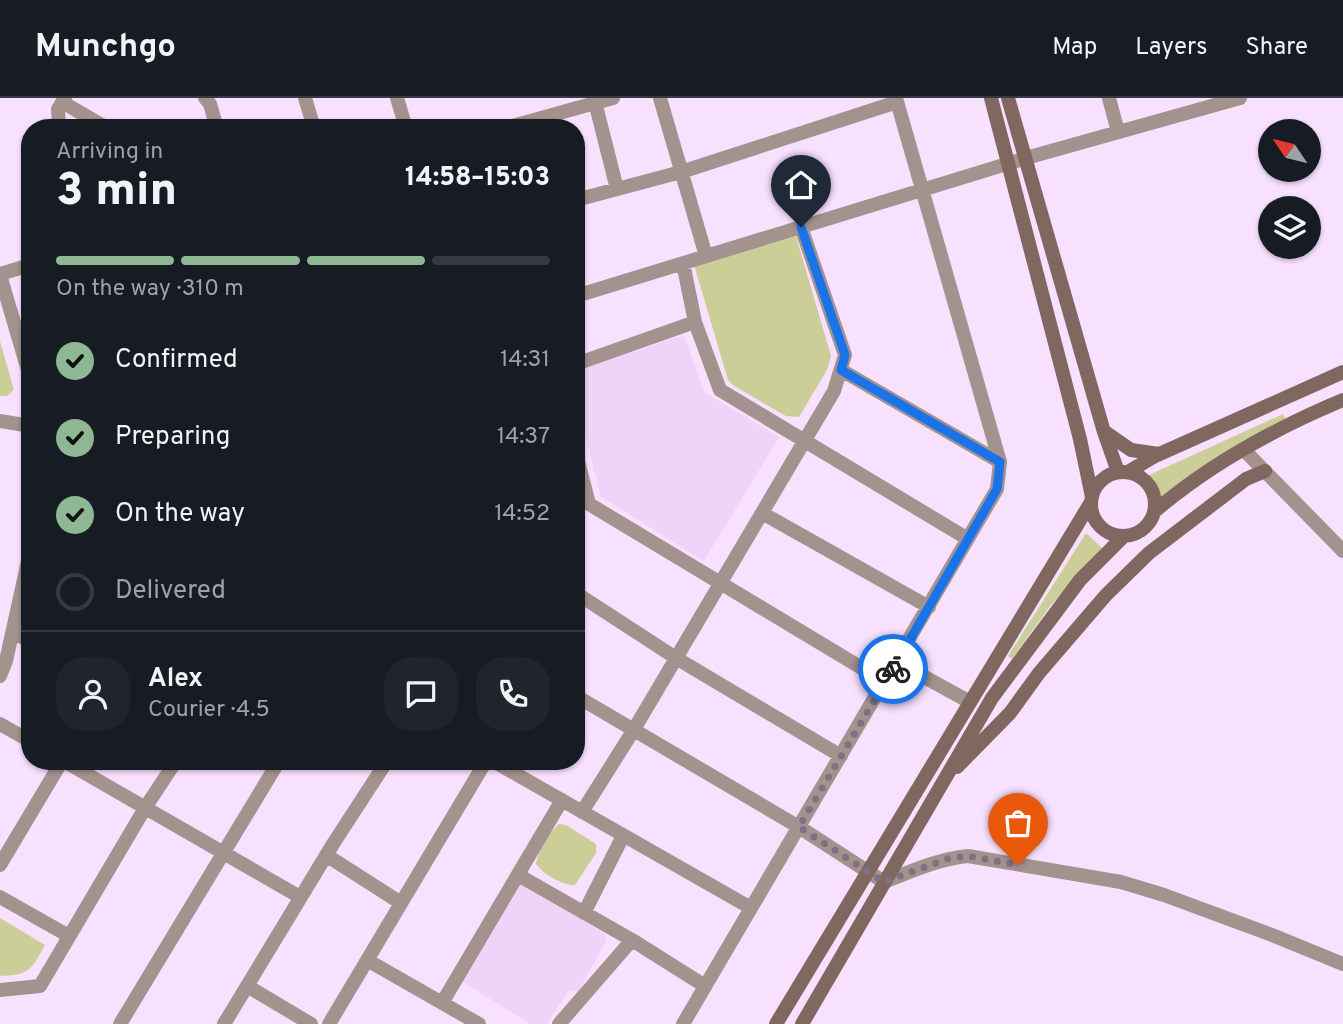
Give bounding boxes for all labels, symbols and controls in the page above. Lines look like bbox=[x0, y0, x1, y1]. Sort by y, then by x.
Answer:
text: Munchgo bbox=[35, 27, 176, 69]
text: Map bbox=[1052, 33, 1097, 63]
text: Layers bbox=[1135, 33, 1207, 63]
text: Share bbox=[1245, 33, 1308, 63]
north arrow bbox=[1258, 119, 1321, 182]
map controls bbox=[1258, 119, 1321, 259]
text: Arriving in bbox=[56, 138, 163, 167]
pin bbox=[771, 155, 831, 227]
text: 14:58–15:03 bbox=[405, 162, 550, 195]
text: 3 min bbox=[56, 163, 177, 222]
icon: home bbox=[782, 166, 820, 204]
button: layers bbox=[1258, 196, 1321, 259]
text: On the way · 310 m bbox=[56, 275, 244, 304]
icon: check bbox=[56, 342, 94, 380]
text: Confirmed bbox=[115, 344, 238, 377]
text: 14:31 bbox=[500, 346, 550, 375]
icon: check bbox=[56, 419, 94, 457]
text: Preparing bbox=[115, 421, 230, 454]
text: 14:37 bbox=[497, 423, 550, 452]
icon: check bbox=[56, 496, 94, 534]
text: On the way bbox=[115, 498, 245, 531]
text: 14:52 bbox=[494, 500, 550, 529]
text: Delivered bbox=[115, 575, 226, 608]
courier bbox=[858, 634, 928, 704]
icon: bike bbox=[874, 650, 912, 688]
button: person bbox=[56, 657, 130, 731]
button: chat bbox=[384, 657, 458, 731]
button: phone bbox=[476, 657, 550, 731]
text: Alex bbox=[148, 663, 203, 696]
text: Courier · 4.5 bbox=[148, 696, 270, 725]
pin bbox=[988, 793, 1048, 865]
icon: bag bbox=[999, 804, 1037, 842]

